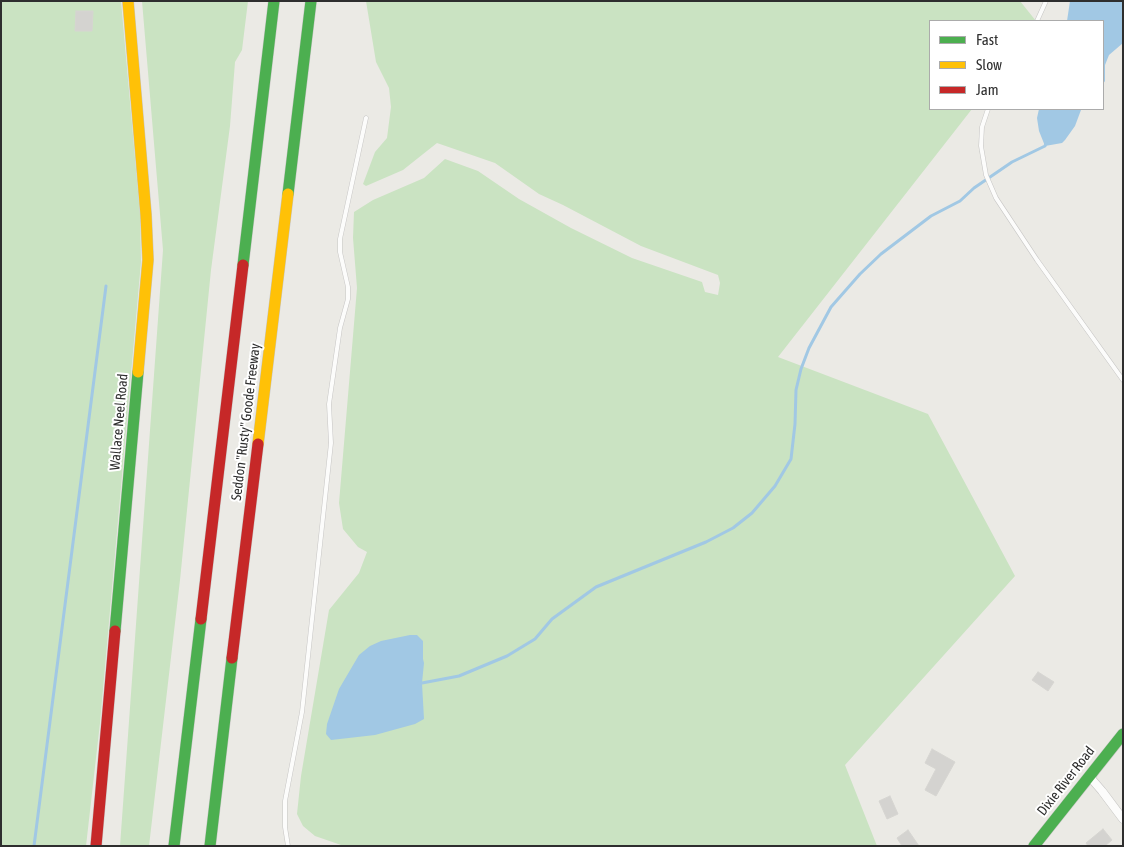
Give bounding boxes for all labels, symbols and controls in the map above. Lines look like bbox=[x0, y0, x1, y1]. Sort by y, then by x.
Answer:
legend bbox=[929, 20, 1104, 110]
text: Fast bbox=[976, 31, 998, 48]
text: Slow bbox=[976, 56, 1002, 73]
text: Jam bbox=[976, 81, 999, 98]
street label: Seddon "Rusty" Goode Freeway bbox=[228, 342, 264, 502]
street label: Wallace Neel Road bbox=[106, 373, 132, 471]
street label: Dixie River Road bbox=[1034, 743, 1098, 819]

